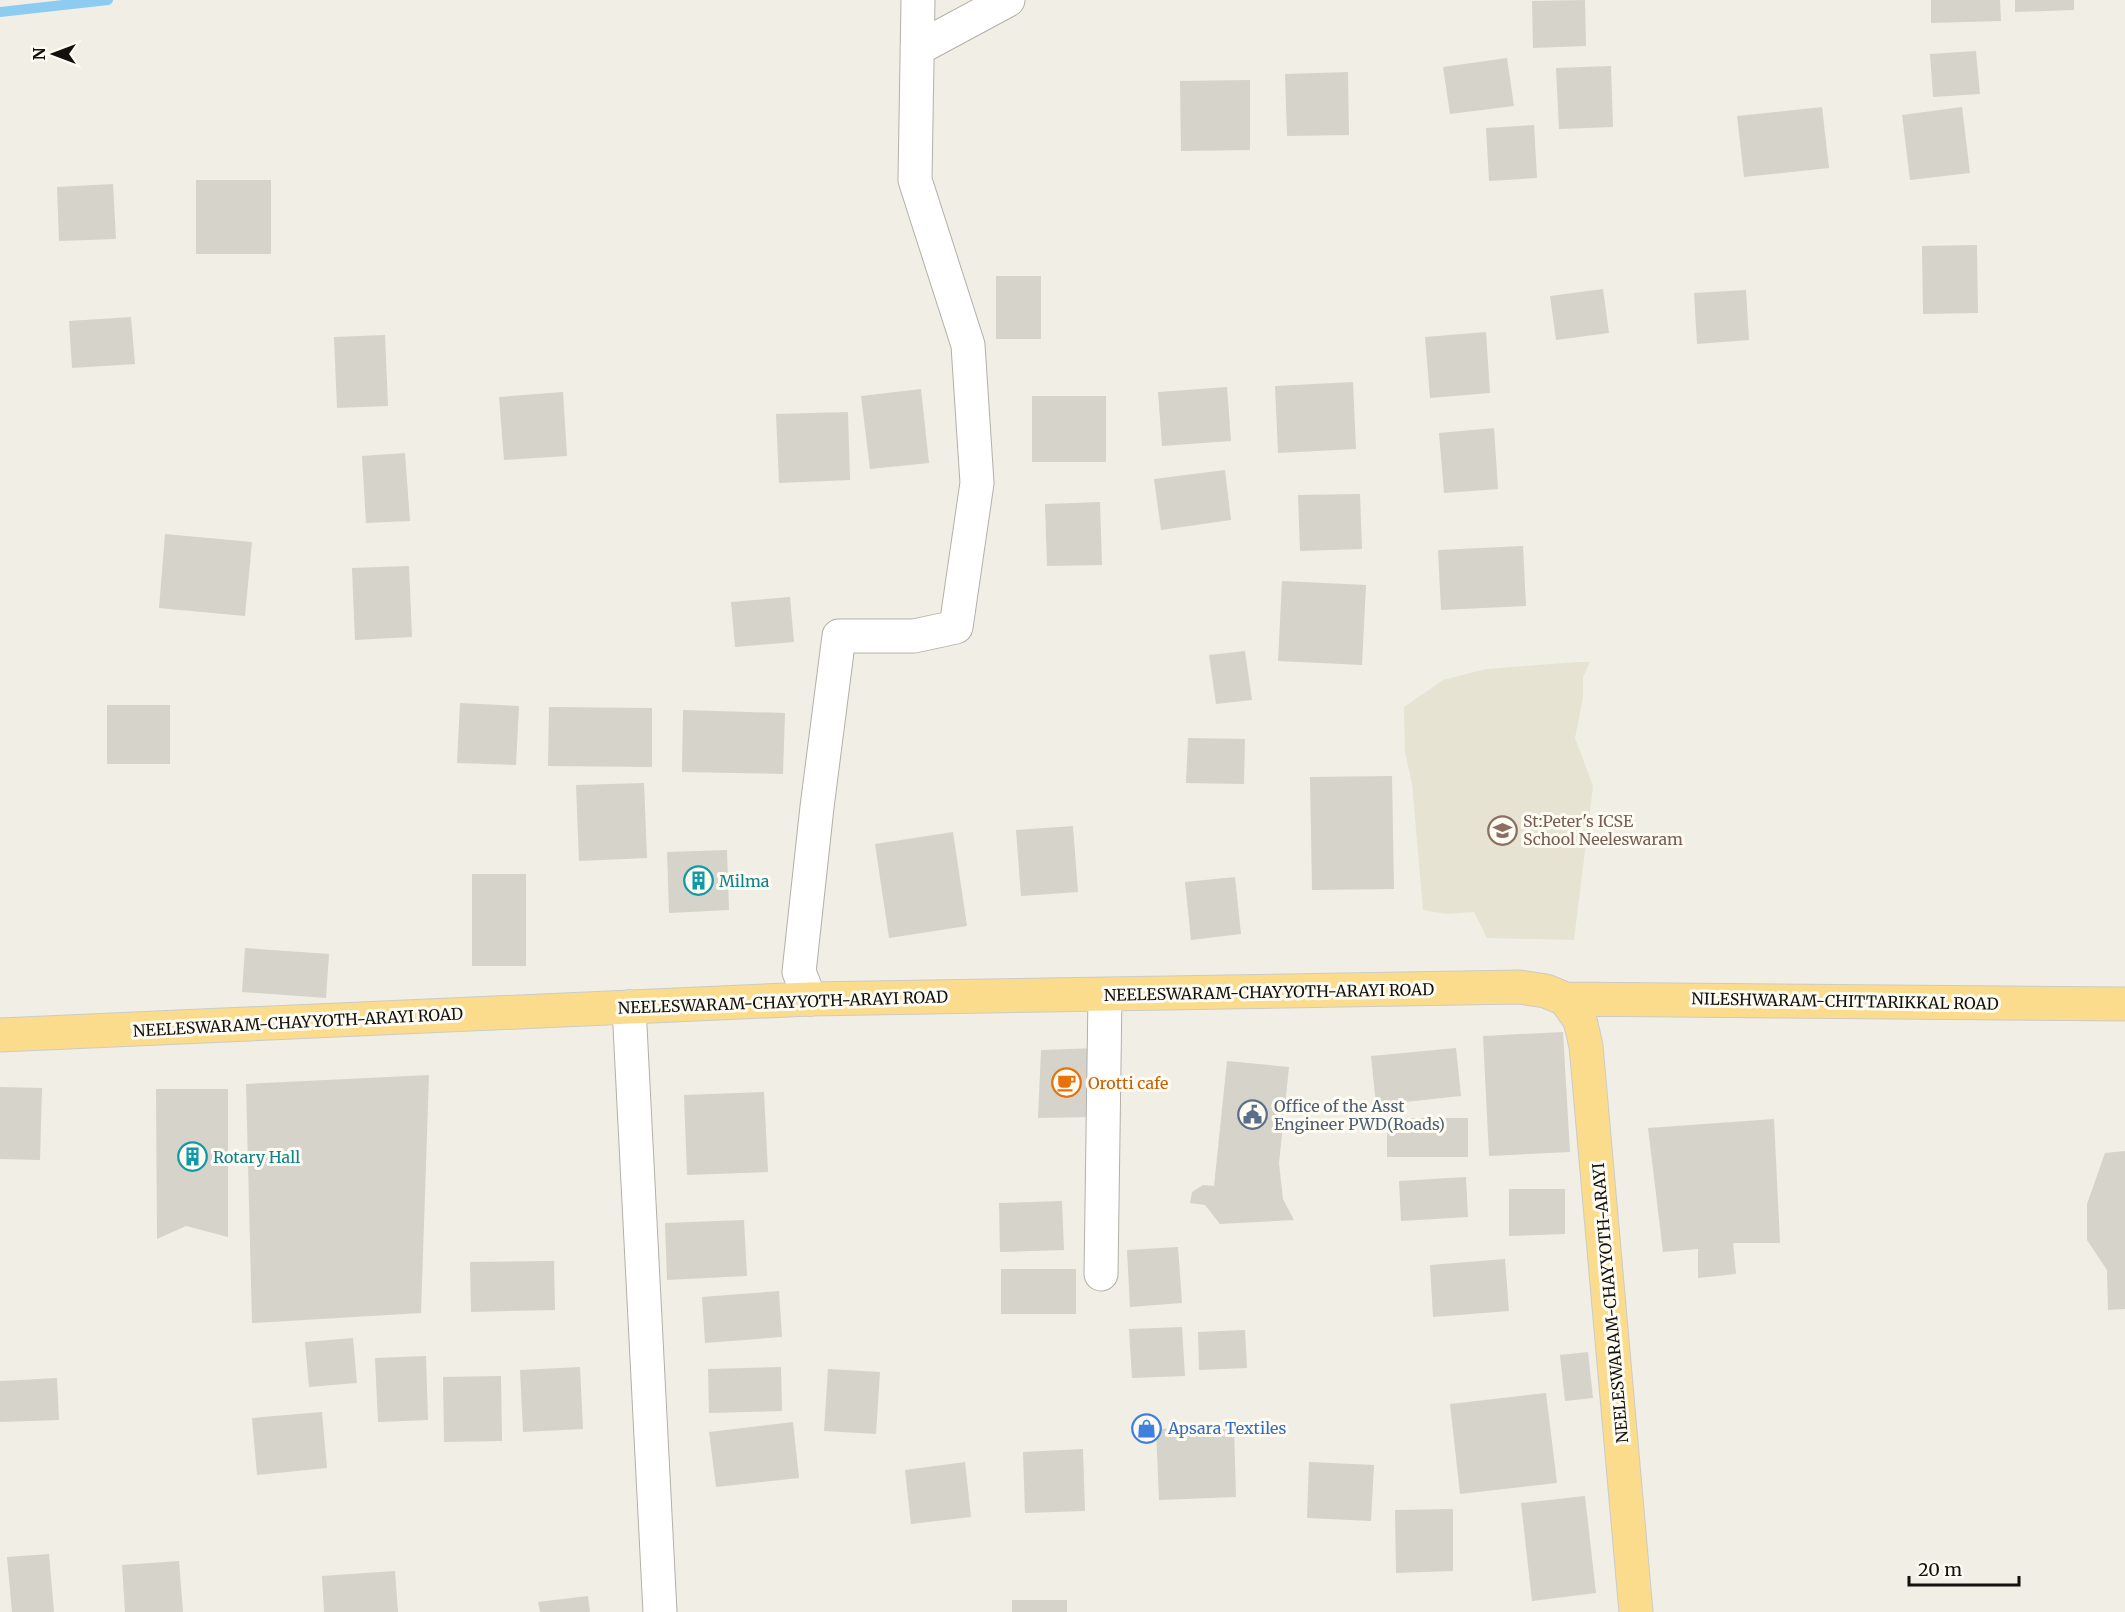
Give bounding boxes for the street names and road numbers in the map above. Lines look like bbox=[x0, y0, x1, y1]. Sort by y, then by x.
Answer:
street label: NEELESWARAM-CHAYYOTH-ARAYI ROAD bbox=[1104, 979, 1434, 1005]
street label: NEELESWARAM-CHAYYOTH-ARAYI ROAD bbox=[618, 986, 948, 1018]
street label: NILESHWARAM-CHITTARIKKAL ROAD bbox=[1691, 988, 1999, 1014]
street label: NEELESWARAM-CHAYYOTH-ARAYI ROAD bbox=[133, 1003, 463, 1041]
street label: NEELESWARAM-CHAYYOTH-ARAYI bbox=[1588, 1162, 1632, 1444]

